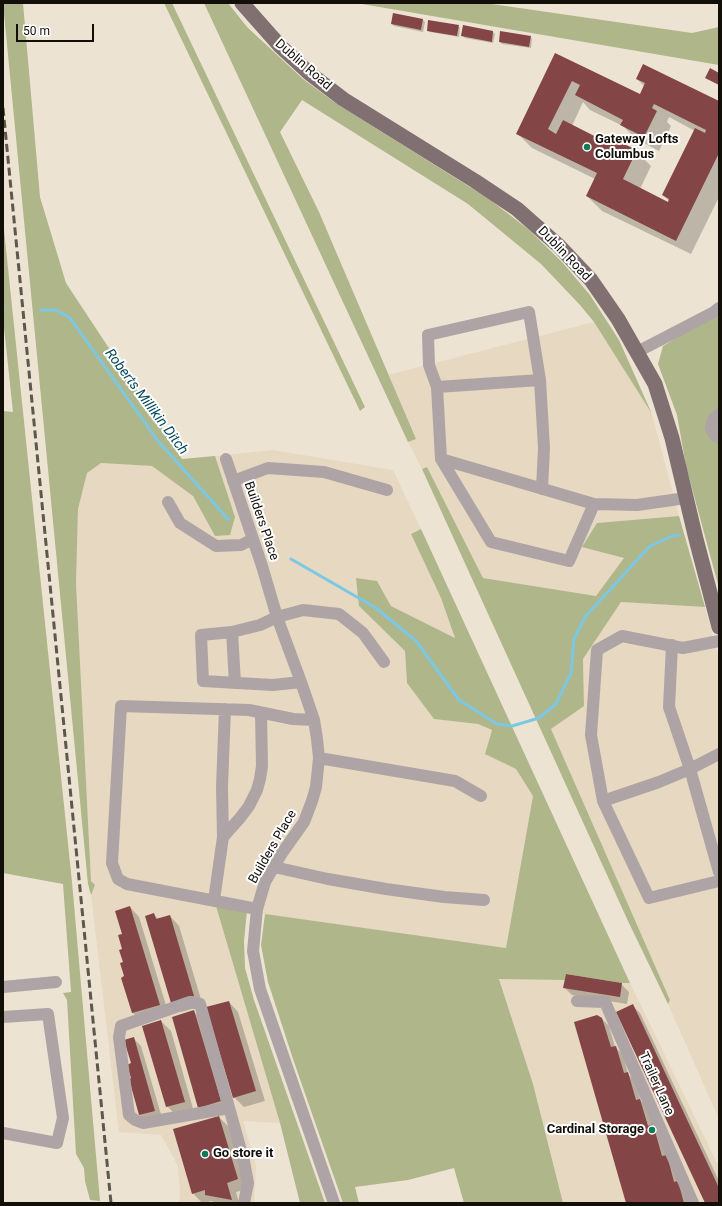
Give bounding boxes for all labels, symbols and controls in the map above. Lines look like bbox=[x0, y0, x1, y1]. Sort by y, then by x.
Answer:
scale bar bbox=[18, 16, 96, 42]
text: 50 m bbox=[23, 24, 50, 38]
street label: Dublin Road bbox=[272, 36, 334, 94]
place label: Gateway Lofts Columbus bbox=[595, 132, 679, 163]
marker: Gateway Lofts Columbus bbox=[582, 142, 592, 152]
street label: Dublin Road bbox=[534, 224, 594, 284]
water label: Roberts Millikin Ditch bbox=[101, 346, 191, 458]
street label: Builders Place bbox=[240, 480, 282, 562]
street label: Builders Place bbox=[246, 807, 300, 887]
street label: Trailer Lane bbox=[635, 1050, 677, 1118]
place label: Cardinal Storage bbox=[547, 1122, 644, 1138]
marker: Cardinal Storage bbox=[647, 1125, 657, 1135]
place label: Go store it bbox=[213, 1146, 273, 1162]
marker: Go store it bbox=[200, 1149, 210, 1159]

